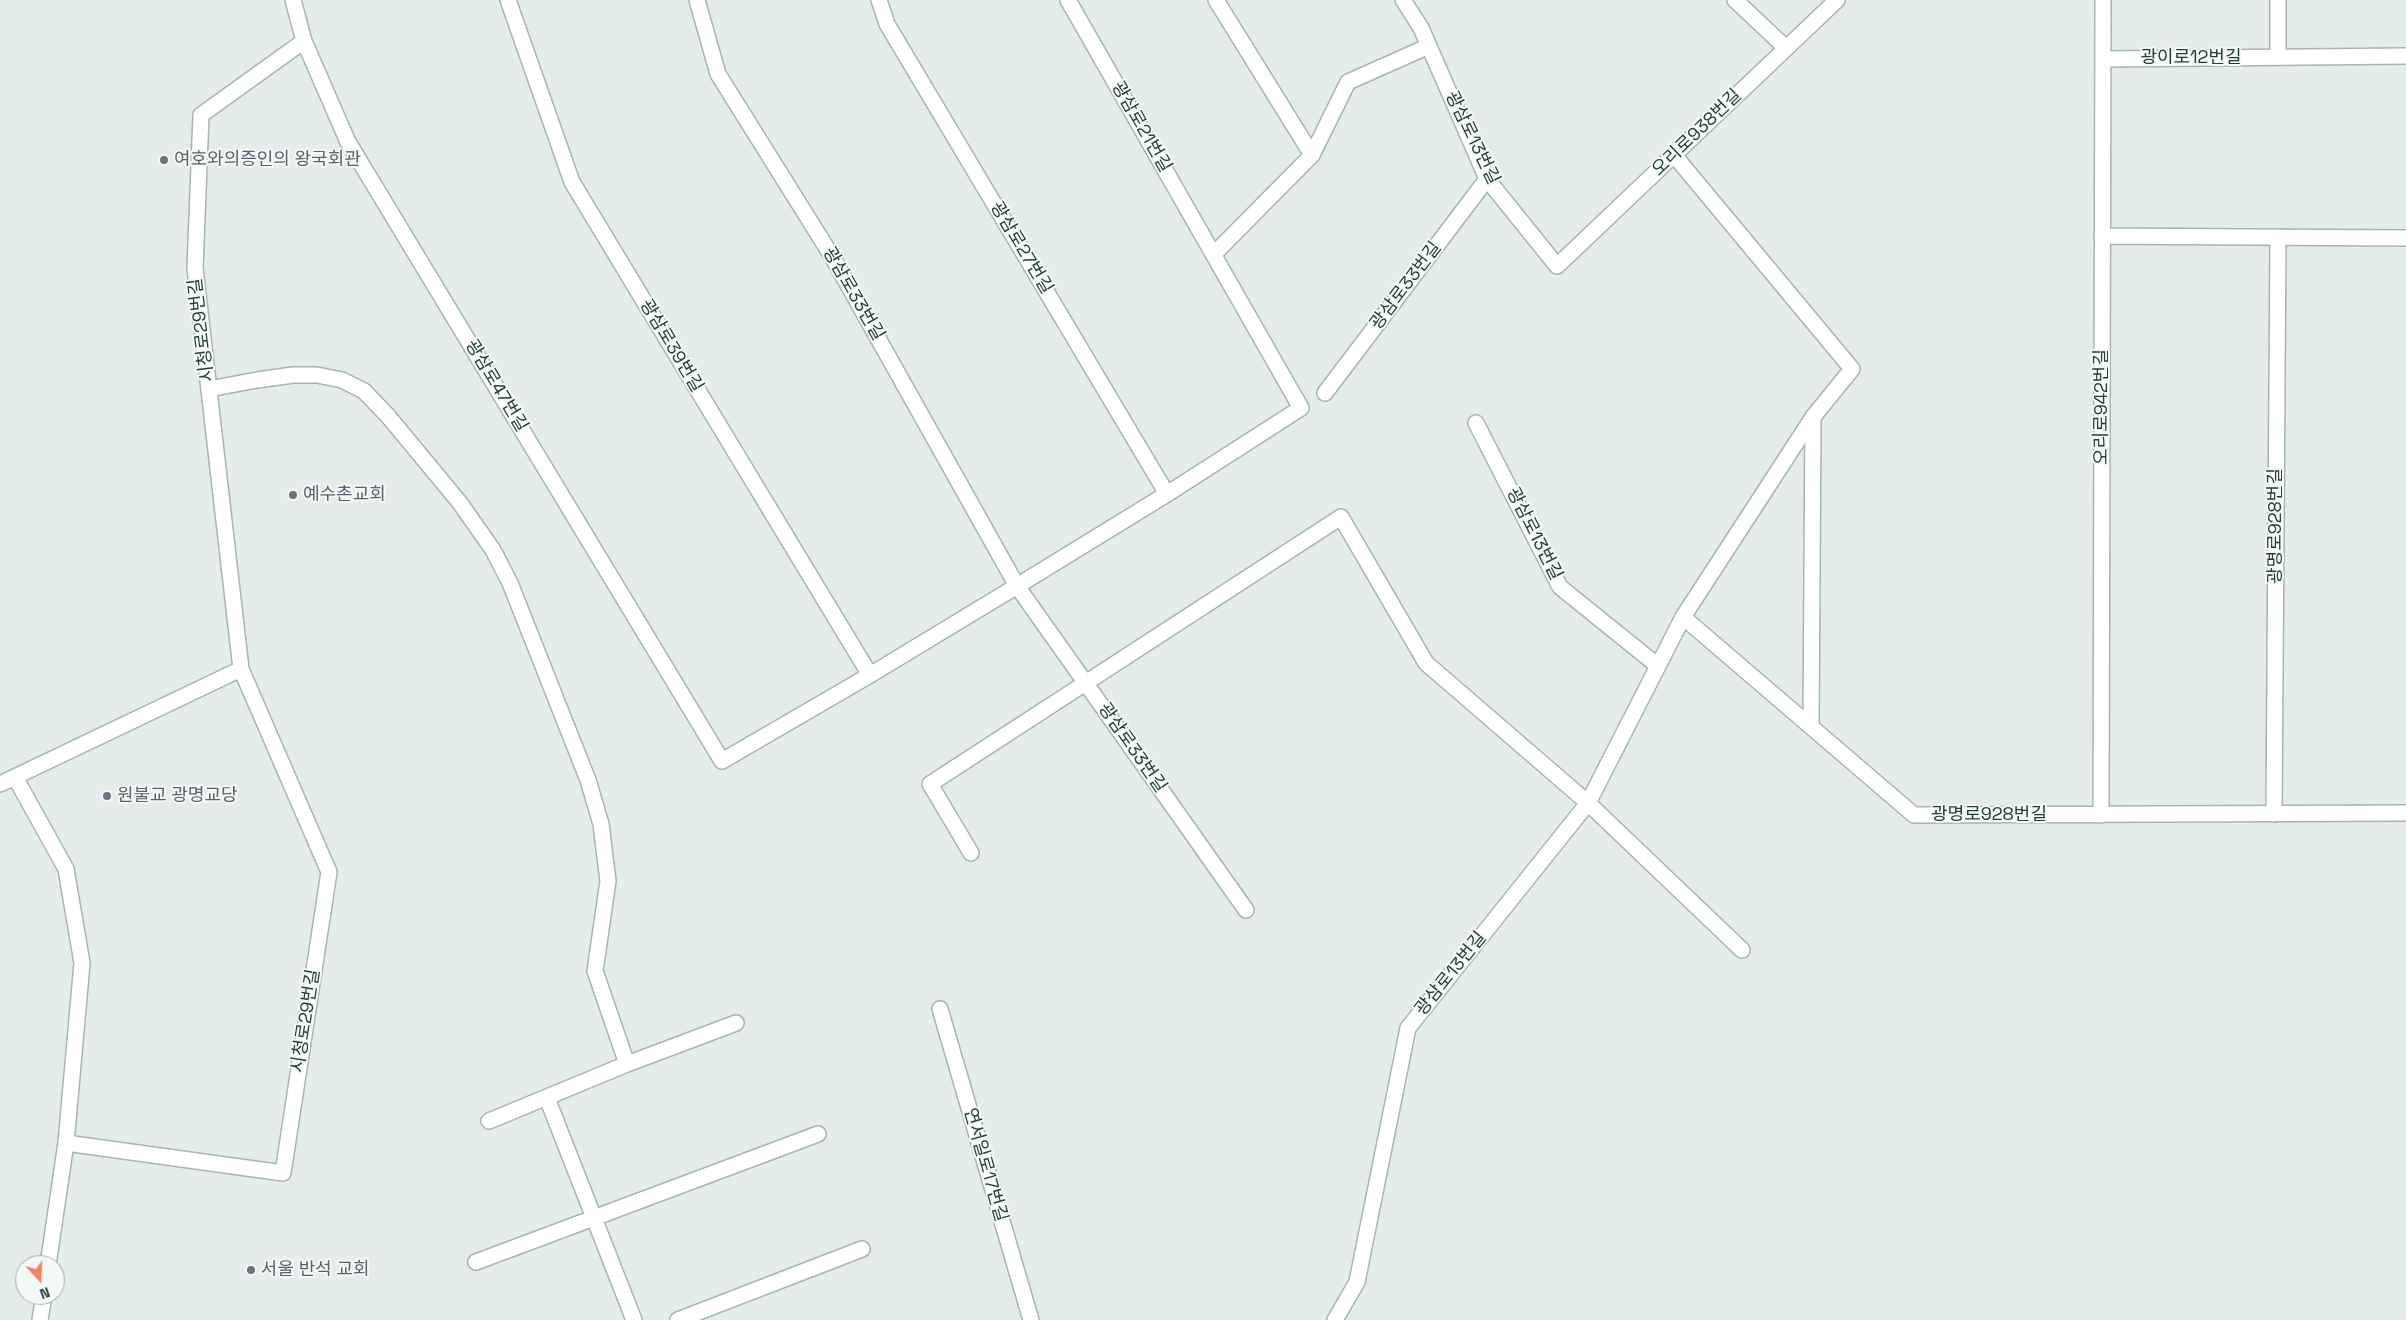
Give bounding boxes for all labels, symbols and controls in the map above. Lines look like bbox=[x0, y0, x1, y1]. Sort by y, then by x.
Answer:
street label: 광이로12번길 bbox=[2140, 47, 2242, 69]
street label: 광삼로21번길 bbox=[1106, 78, 1176, 176]
street label: 오리로938번길 bbox=[1648, 85, 1746, 181]
street label: 광삼로13번길 bbox=[1440, 88, 1504, 188]
place label: 여호와의증인의 왕국회관 bbox=[174, 149, 361, 171]
marker: 여호와의증인의 왕국회관 bbox=[158, 154, 170, 166]
street label: 광삼로27번길 bbox=[985, 198, 1057, 298]
street label: 광삼로33번길 bbox=[1366, 238, 1446, 334]
street label: 광삼로33번길 bbox=[818, 243, 888, 345]
street label: 시청로29번길 bbox=[185, 277, 219, 383]
street label: 광삼로39번길 bbox=[635, 296, 707, 396]
street label: 광삼로47번길 bbox=[460, 336, 532, 436]
street label: 오리로942번길 bbox=[2091, 349, 2113, 465]
street label: 광명로928번길 bbox=[2265, 468, 2287, 584]
place label: 예수촌교회 bbox=[303, 484, 386, 506]
street label: 광삼로13번길 bbox=[1501, 484, 1567, 584]
marker: 예수촌교회 bbox=[287, 489, 299, 501]
street label: 광삼로33번길 bbox=[1093, 699, 1171, 797]
place label: 원불교 광명교당 bbox=[117, 785, 238, 807]
marker: 원불교 광명교당 bbox=[101, 790, 113, 802]
street label: 광명로928번길 bbox=[1931, 804, 2047, 826]
street label: 광삼로13번길 bbox=[1411, 928, 1491, 1020]
street label: 시청로29번길 bbox=[287, 968, 325, 1074]
street label: 연서일로17번길 bbox=[958, 1106, 1012, 1224]
north arrow bbox=[15, 1255, 65, 1305]
place label: 서울 반석 교회 bbox=[261, 1259, 370, 1281]
marker: 서울 반석 교회 bbox=[245, 1264, 257, 1276]
text: N bbox=[37, 1283, 52, 1303]

